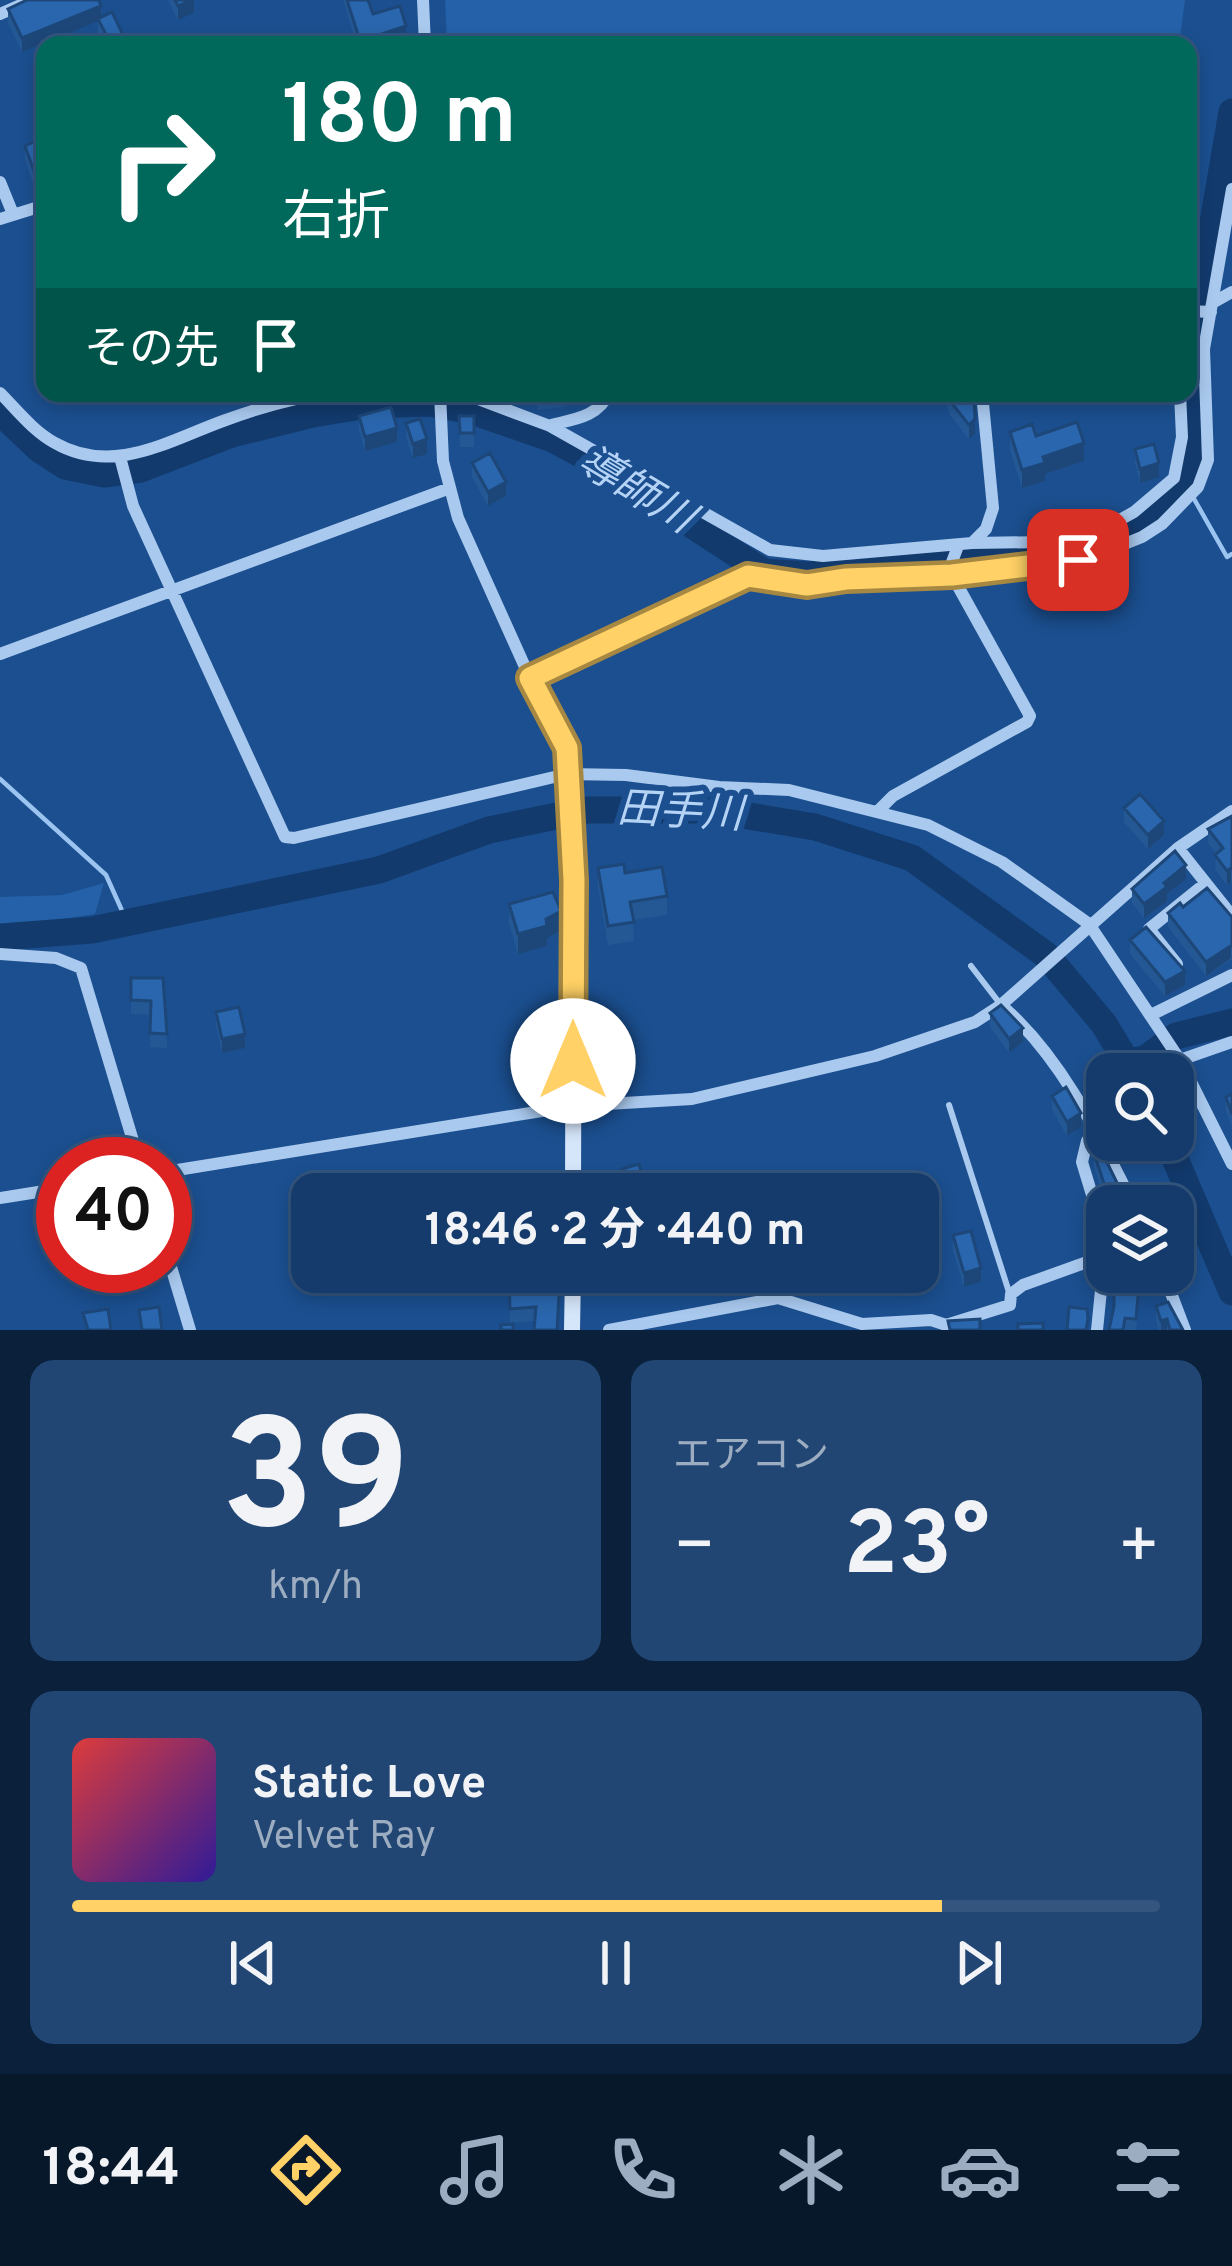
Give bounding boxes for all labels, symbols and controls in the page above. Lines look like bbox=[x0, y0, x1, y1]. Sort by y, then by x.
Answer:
text: 180 m bbox=[282, 67, 517, 173]
icon: right bbox=[84, 84, 240, 240]
text: 右折 bbox=[282, 186, 390, 255]
icon: arrive bbox=[243, 312, 309, 378]
text: その先 bbox=[84, 323, 219, 380]
water label: 導師川 bbox=[567, 437, 706, 549]
pin bbox=[1027, 509, 1129, 611]
icon: arrive bbox=[1045, 527, 1111, 593]
water label: 田手川 bbox=[616, 784, 748, 844]
position arrow bbox=[510, 998, 636, 1124]
map controls bbox=[1086, 1053, 1194, 1293]
button: search bbox=[1086, 1053, 1194, 1161]
speed limit sign: 40 bbox=[36, 1137, 192, 1293]
button: layers bbox=[1086, 1185, 1194, 1293]
text: 18:46 · 2 分 · 440 m bbox=[425, 1204, 805, 1261]
text: 39 bbox=[221, 1387, 410, 1585]
text: エアコン bbox=[673, 1433, 829, 1482]
text: 23° bbox=[843, 1493, 990, 1606]
text: − bbox=[673, 1508, 716, 1591]
text: + bbox=[1117, 1508, 1160, 1591]
text: km/h bbox=[268, 1564, 363, 1613]
text: Static Love bbox=[252, 1757, 486, 1814]
text: Velvet Ray bbox=[252, 1814, 436, 1863]
icon: previous bbox=[220, 1930, 286, 1996]
icon: pause bbox=[583, 1930, 649, 1996]
icon: next bbox=[946, 1930, 1012, 1996]
icon: directions bbox=[264, 2128, 348, 2212]
icon: music bbox=[433, 2128, 517, 2212]
icon: phone bbox=[601, 2128, 685, 2212]
icon: climate bbox=[769, 2128, 853, 2212]
icon: car bbox=[938, 2128, 1022, 2212]
icon: filters bbox=[1106, 2128, 1190, 2212]
text: 18:44 bbox=[42, 2136, 180, 2205]

